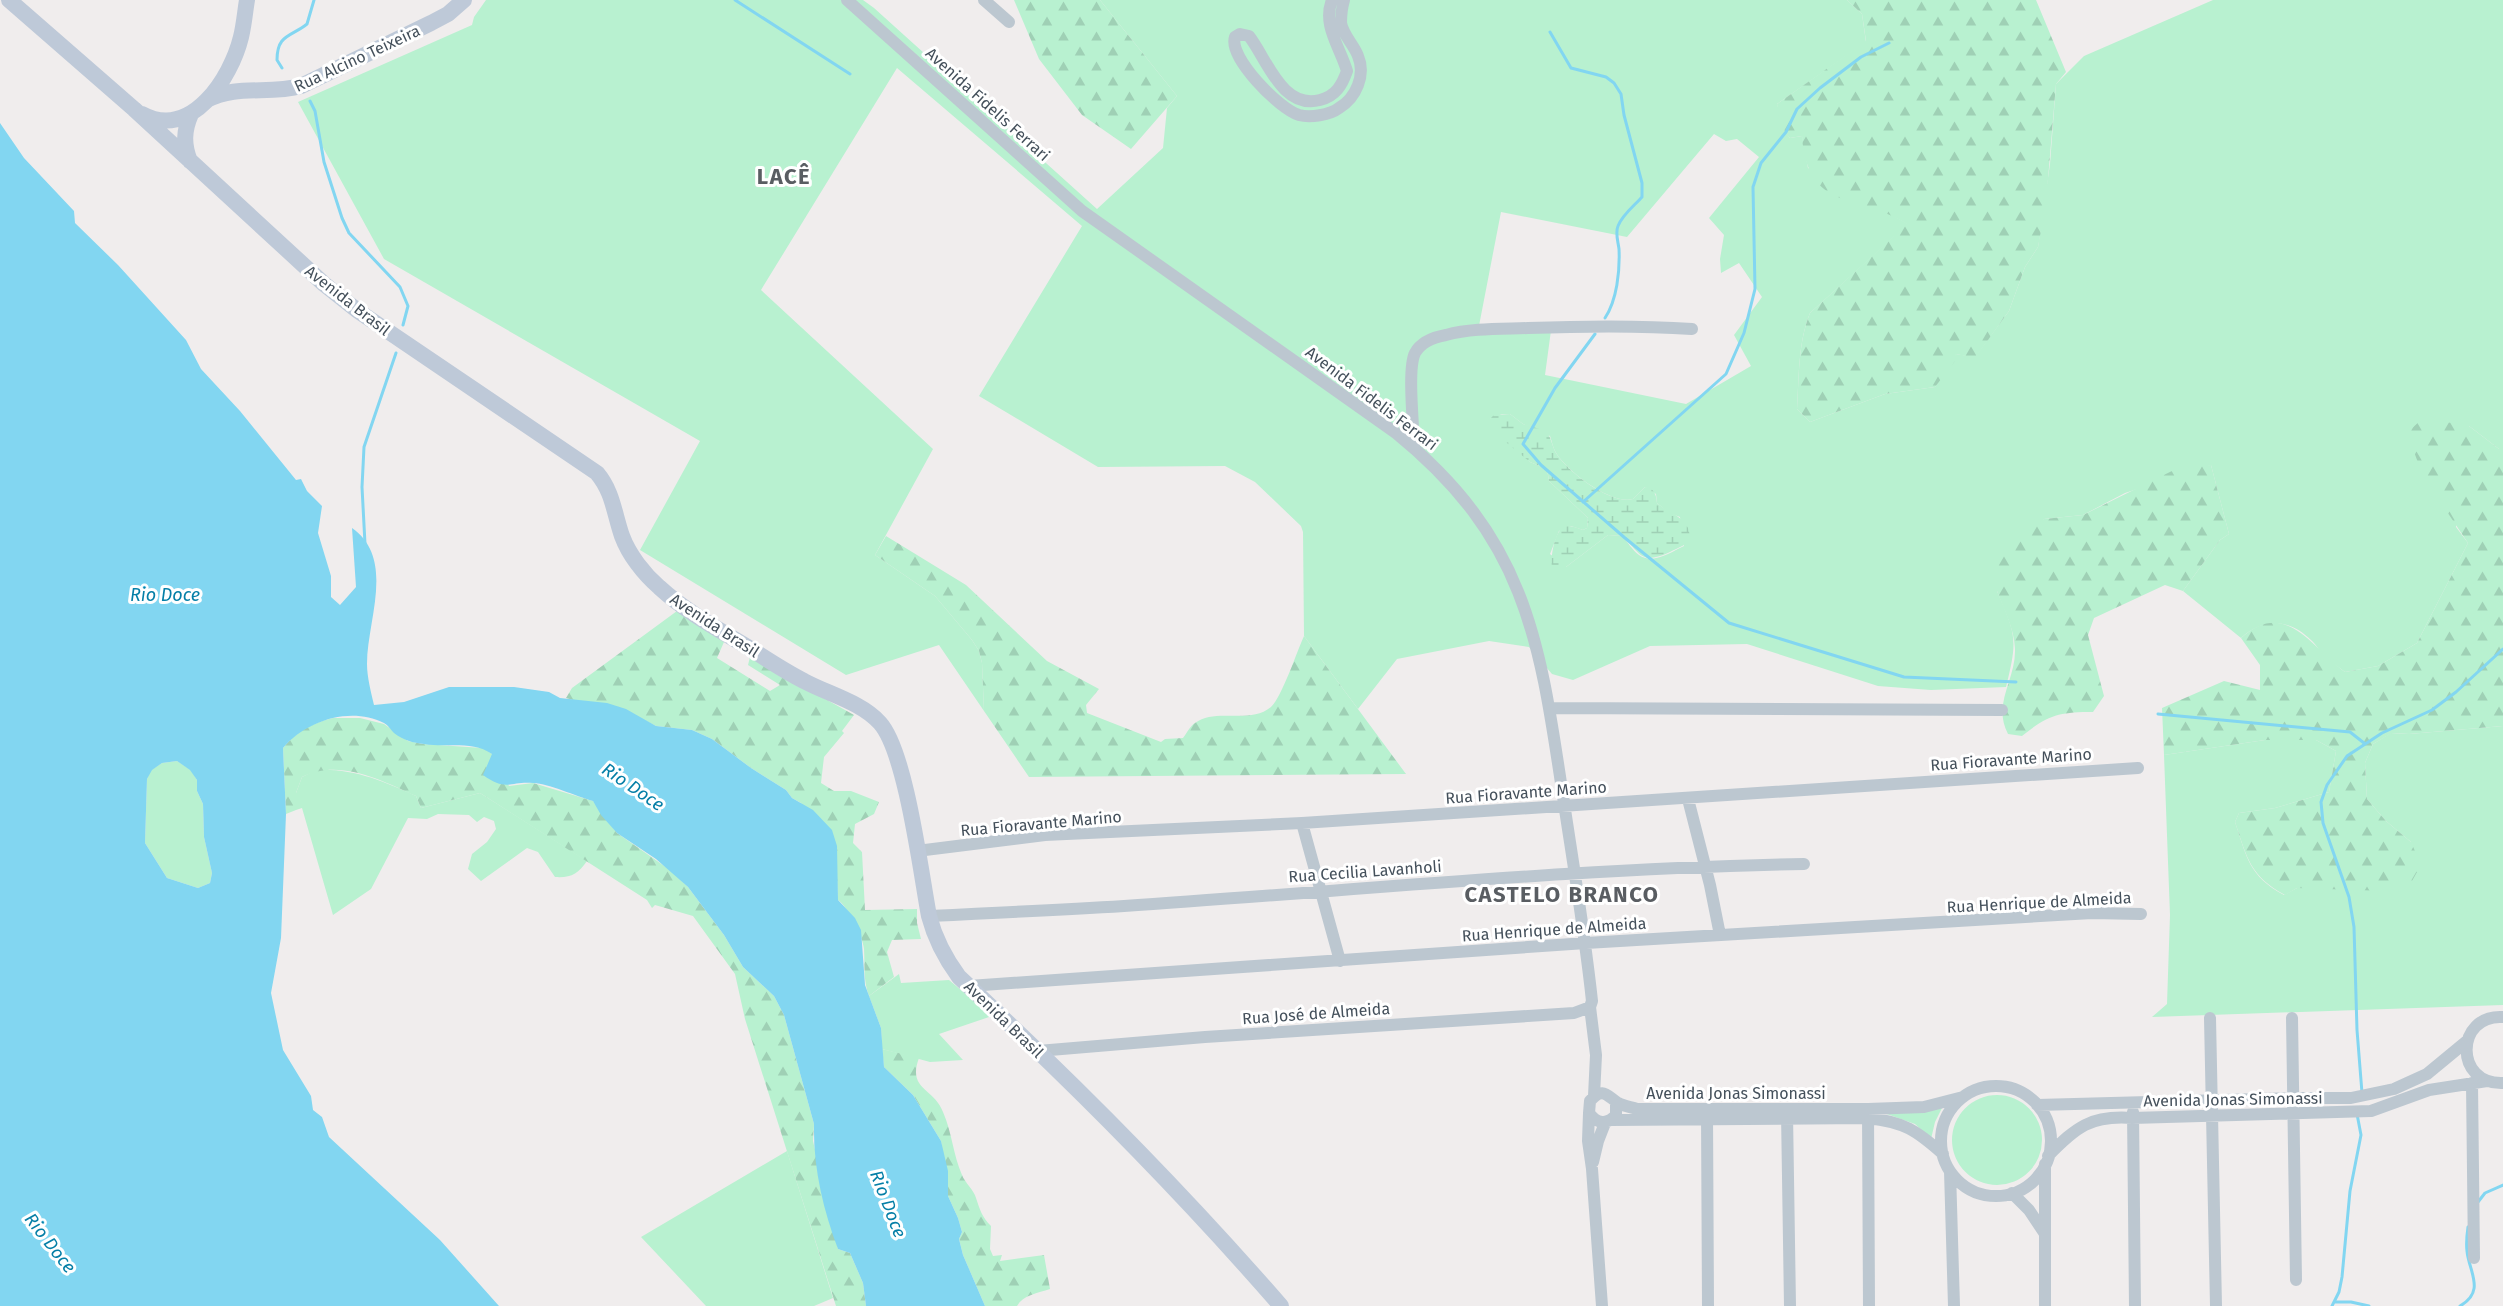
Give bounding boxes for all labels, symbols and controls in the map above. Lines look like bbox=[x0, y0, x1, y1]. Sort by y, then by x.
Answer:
street label: Rua Alcino Teixeira bbox=[291, 21, 423, 96]
street label: Avenida Fidelis Ferrari bbox=[922, 44, 1054, 165]
district label: LACÊ bbox=[757, 163, 811, 190]
street label: Avenida Brasil bbox=[301, 261, 394, 340]
street label: Avenida Fidelis Ferrari bbox=[1302, 343, 1441, 454]
water label: Rio Doce bbox=[130, 584, 200, 606]
street label: Avenida Brasil bbox=[667, 589, 763, 662]
street label: Rua Fioravante Marino bbox=[1930, 744, 2092, 775]
water label: Rio Doce bbox=[598, 758, 668, 816]
street label: Rua Fioravante Marino bbox=[1445, 777, 1607, 808]
street label: Rua Fioravante Marino bbox=[960, 807, 1123, 840]
street label: Rua Cecilia Lavanholi bbox=[1288, 857, 1442, 886]
district label: CASTELO BRANCO bbox=[1464, 881, 1660, 908]
street label: Rua Henrique de Almeida bbox=[1946, 888, 2132, 917]
street label: Rua Henrique de Almeida bbox=[1461, 914, 1647, 945]
street label: Avenida Brasil bbox=[960, 977, 1047, 1062]
street label: Rua José de Almeida bbox=[1241, 999, 1391, 1028]
street label: Avenida Jonas Simonassi bbox=[1646, 1084, 1826, 1103]
street label: Avenida Jonas Simonassi bbox=[2143, 1088, 2323, 1111]
water label: Rio Doce bbox=[865, 1167, 911, 1241]
water label: Rio Doce bbox=[20, 1209, 80, 1277]

